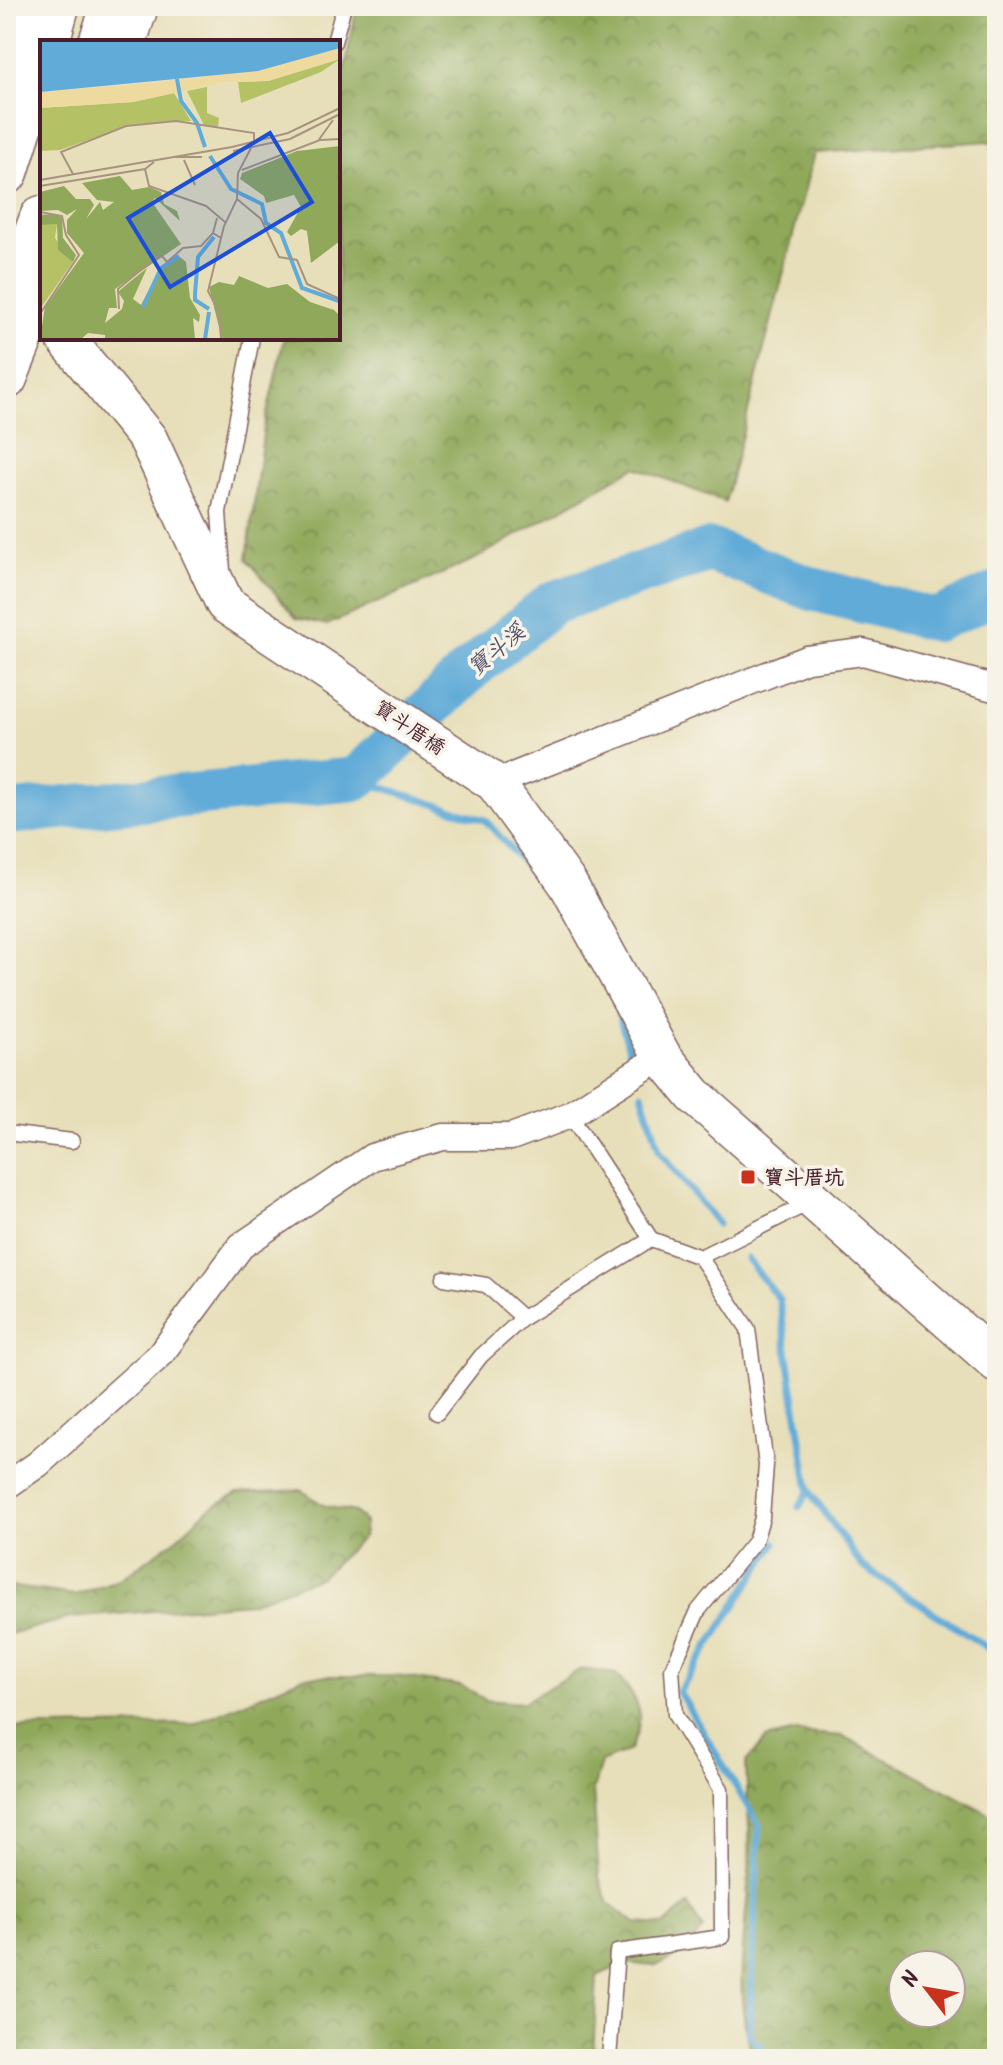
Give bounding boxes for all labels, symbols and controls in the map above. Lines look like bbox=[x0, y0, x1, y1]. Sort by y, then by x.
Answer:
inset map bbox=[40, 40, 340, 340]
water label: 寶斗溪 bbox=[461, 616, 535, 686]
street label: 寶斗厝橋 bbox=[367, 693, 451, 764]
place label: 寶斗厝坑 bbox=[764, 1163, 844, 1195]
marker: 寶斗厝坑 bbox=[739, 1168, 757, 1186]
north arrow bbox=[887, 1949, 967, 2029]
text: N bbox=[893, 1965, 931, 1995]

